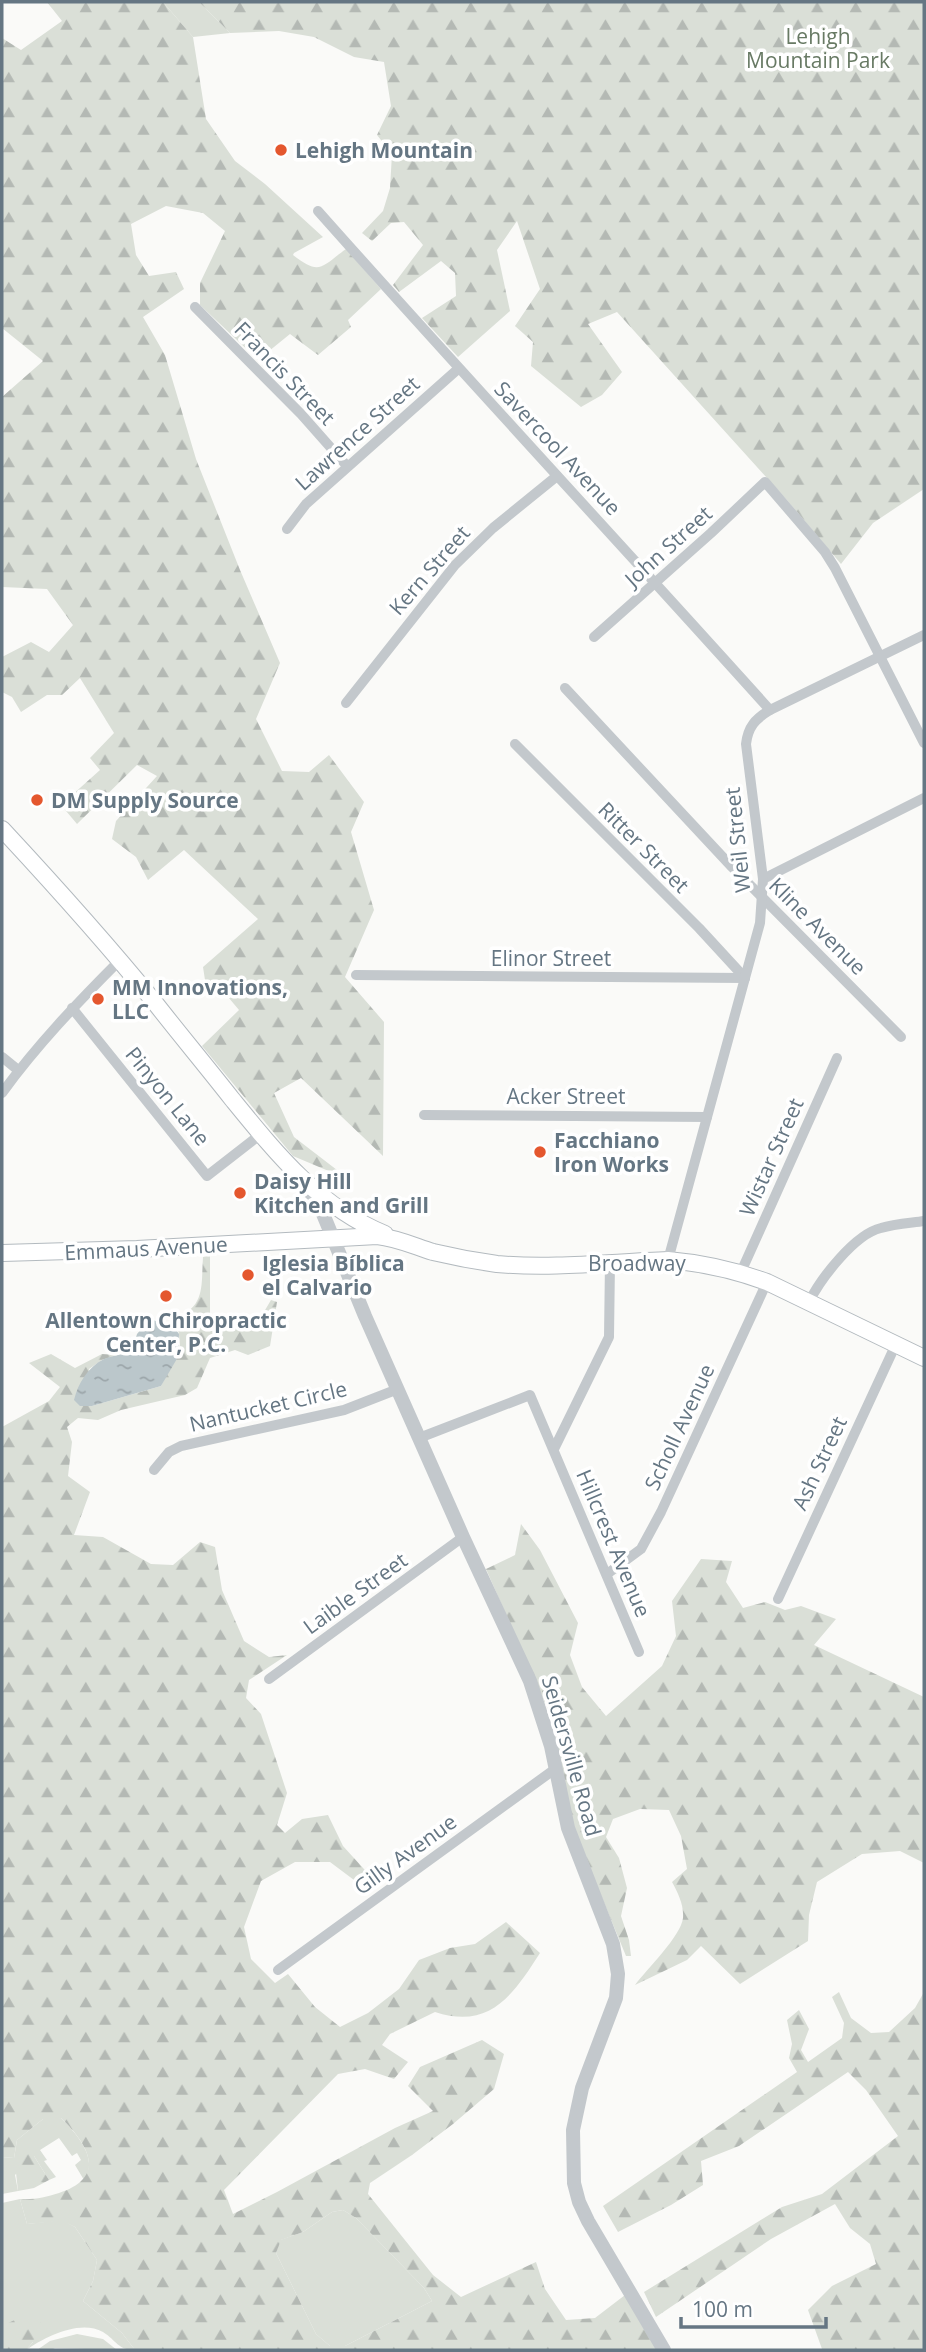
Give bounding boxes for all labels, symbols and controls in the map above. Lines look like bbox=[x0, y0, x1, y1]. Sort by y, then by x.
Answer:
park label: Lehigh Mountain Park bbox=[746, 22, 890, 74]
place label: Lehigh Mountain bbox=[295, 136, 473, 164]
marker: Lehigh Mountain bbox=[273, 142, 289, 158]
street label: Francis Street bbox=[229, 315, 341, 431]
street label: Lawrence Street bbox=[289, 370, 425, 496]
street label: Savercool Avenue bbox=[489, 375, 627, 521]
street label: John Street bbox=[617, 499, 718, 594]
street label: Kern Street bbox=[382, 519, 476, 621]
place label: DM Supply Source bbox=[51, 786, 239, 814]
street label: Weil Street bbox=[718, 786, 756, 894]
marker: DM Supply Source bbox=[29, 792, 45, 808]
street label: Ritter Street bbox=[592, 795, 696, 899]
street label: Kline Avenue bbox=[763, 871, 873, 981]
street label: Elinor Street bbox=[491, 944, 611, 972]
place label: MM Innovations, LLC bbox=[112, 973, 288, 1025]
marker: MM Innovations, LLC bbox=[90, 991, 106, 1007]
street label: Pinyon Lane bbox=[119, 1041, 217, 1151]
street label: Acker Street bbox=[507, 1082, 625, 1110]
street label: Wistar Street bbox=[732, 1094, 810, 1220]
place label: Facchiano Iron Works bbox=[554, 1126, 669, 1178]
marker: Facchiano Iron Works bbox=[532, 1144, 548, 1160]
place label: Daisy Hill Kitchen and Grill bbox=[254, 1167, 429, 1219]
marker: Daisy Hill Kitchen and Grill bbox=[232, 1185, 248, 1201]
street label: Emmaus Avenue bbox=[64, 1230, 228, 1266]
place label: Iglesia Bíblica el Calvario bbox=[262, 1249, 405, 1301]
street label: Broadway bbox=[588, 1249, 686, 1277]
marker: Iglesia Bíblica el Calvario bbox=[240, 1267, 256, 1283]
marker: Allentown Chiropractic Center, P.C. bbox=[158, 1288, 174, 1304]
place label: Allentown Chiropractic Center, P.C. bbox=[45, 1306, 287, 1358]
street label: Scholl Avenue bbox=[638, 1359, 720, 1495]
street label: Nantucket Circle bbox=[187, 1374, 349, 1438]
street label: Ash Street bbox=[785, 1412, 853, 1514]
street label: Hillcrest Avenue bbox=[570, 1465, 658, 1621]
street label: Laible Street bbox=[297, 1546, 413, 1640]
street label: Seidersville Road bbox=[536, 1673, 608, 1839]
street label: Gilly Avenue bbox=[348, 1807, 462, 1901]
scale bar bbox=[681, 2286, 826, 2330]
text: 100 m bbox=[692, 2295, 753, 2323]

